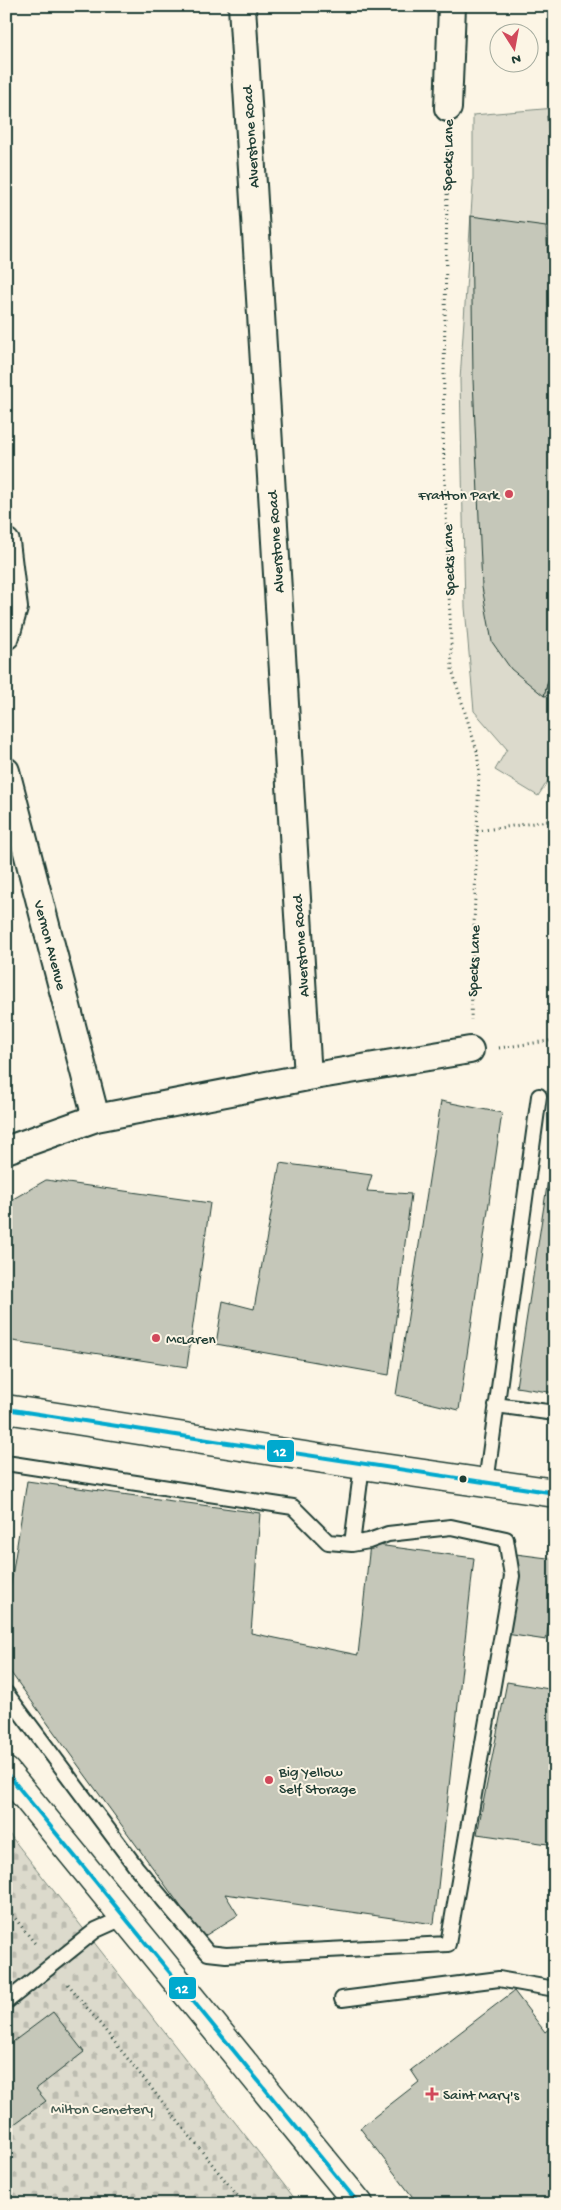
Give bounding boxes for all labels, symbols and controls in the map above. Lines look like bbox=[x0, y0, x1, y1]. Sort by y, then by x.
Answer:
north arrow bbox=[488, 22, 538, 72]
text: N bbox=[510, 49, 522, 68]
street label: Alverstone Road bbox=[239, 84, 265, 189]
street label: Specks Lane bbox=[439, 119, 459, 191]
place label: Fratton Park bbox=[417, 487, 500, 505]
marker: Fratton Park bbox=[503, 488, 515, 500]
street label: Alverstone Road bbox=[264, 489, 290, 594]
street label: Specks Lane bbox=[440, 524, 460, 596]
street label: Alverstone Road bbox=[289, 893, 315, 998]
street label: Vernon Avenue bbox=[28, 898, 70, 993]
street label: Specks Lane bbox=[465, 925, 485, 997]
place label: McLaren bbox=[166, 1331, 216, 1349]
marker: McLaren bbox=[150, 1332, 162, 1344]
line badge: 12 bbox=[266, 1439, 295, 1463]
text: 12 bbox=[273, 1445, 286, 1462]
unlabelled marker bbox=[458, 1474, 468, 1484]
place label: Big Yellow Self Storage bbox=[278, 1764, 356, 1799]
marker: Big Yellow Self Storage bbox=[263, 1774, 275, 1786]
line badge: 12 bbox=[168, 1976, 197, 2000]
text: 12 bbox=[175, 1982, 188, 1999]
marker: Saint Mary's bbox=[425, 2087, 439, 2101]
place label: Saint Mary's bbox=[443, 2087, 520, 2105]
park label: Milton Cemetery bbox=[51, 2101, 154, 2119]

